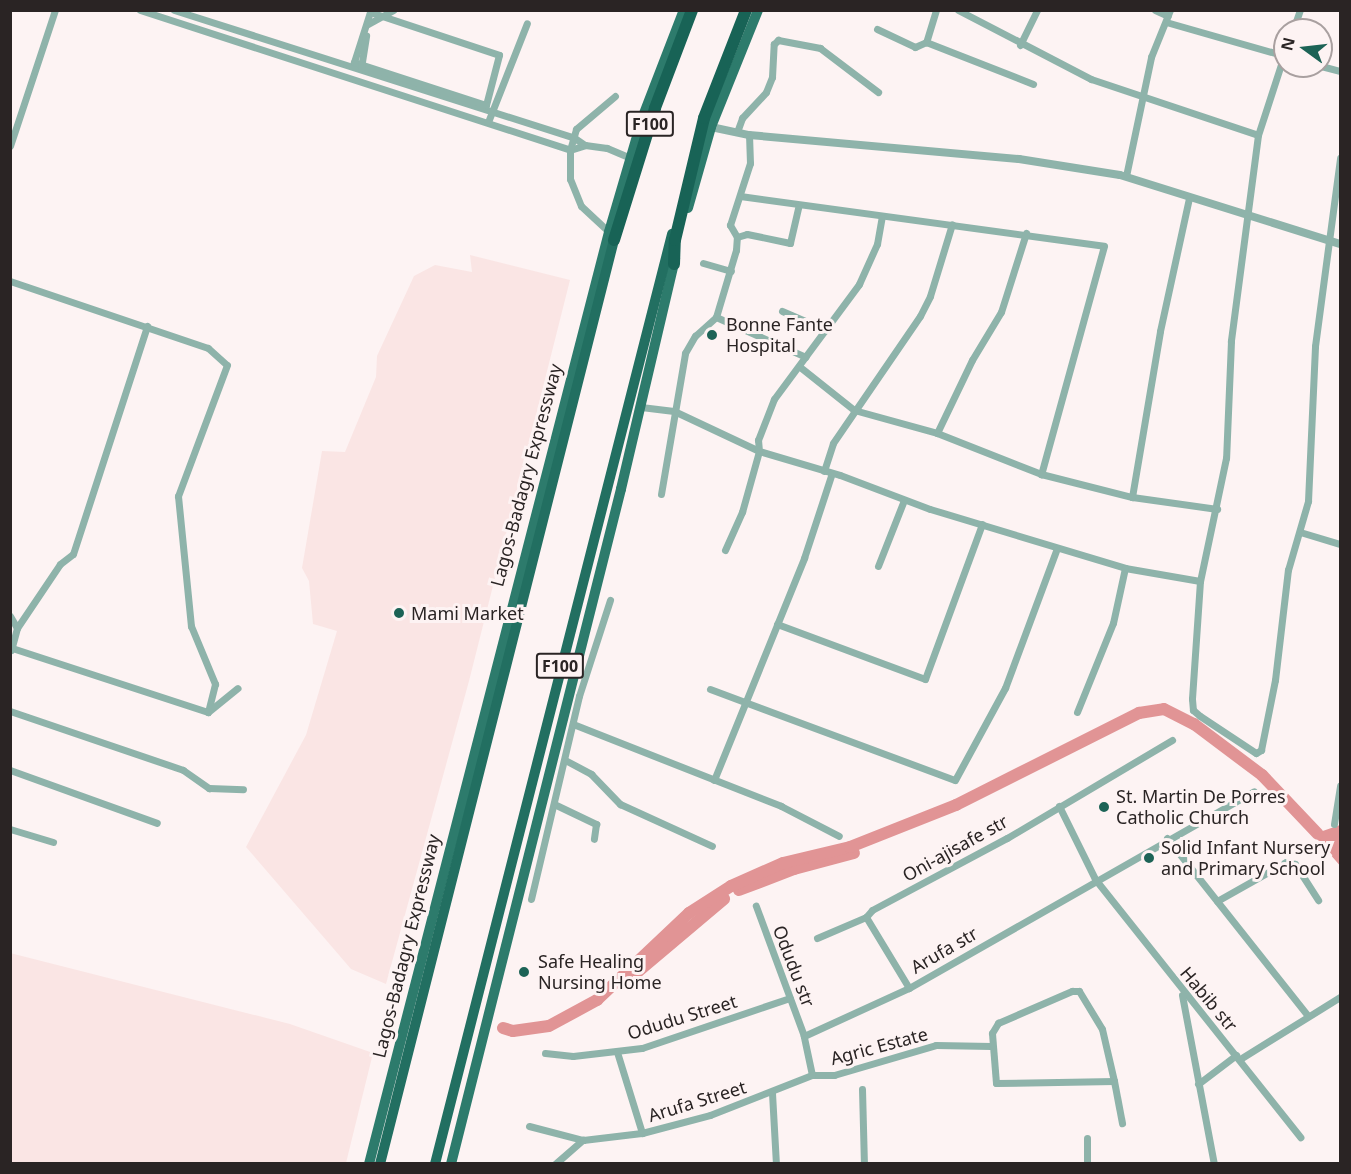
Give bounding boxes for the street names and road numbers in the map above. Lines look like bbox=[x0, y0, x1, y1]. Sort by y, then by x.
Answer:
road number: F100 bbox=[624, 111, 676, 137]
street label: Lagos-Badagry Expressway bbox=[486, 361, 566, 589]
road number: F100 bbox=[534, 653, 586, 679]
street label: Oni-ajisafe str bbox=[898, 810, 1012, 886]
street label: Lagos-Badagry Expressway bbox=[368, 832, 444, 1060]
street label: Odudu str bbox=[769, 922, 819, 1010]
street label: Arufa str bbox=[907, 922, 981, 978]
street label: Habib str bbox=[1176, 962, 1242, 1036]
street label: Odudu Street bbox=[625, 990, 739, 1044]
street label: Agric Estate bbox=[828, 1023, 930, 1069]
street label: Arufa Street bbox=[645, 1076, 749, 1126]

